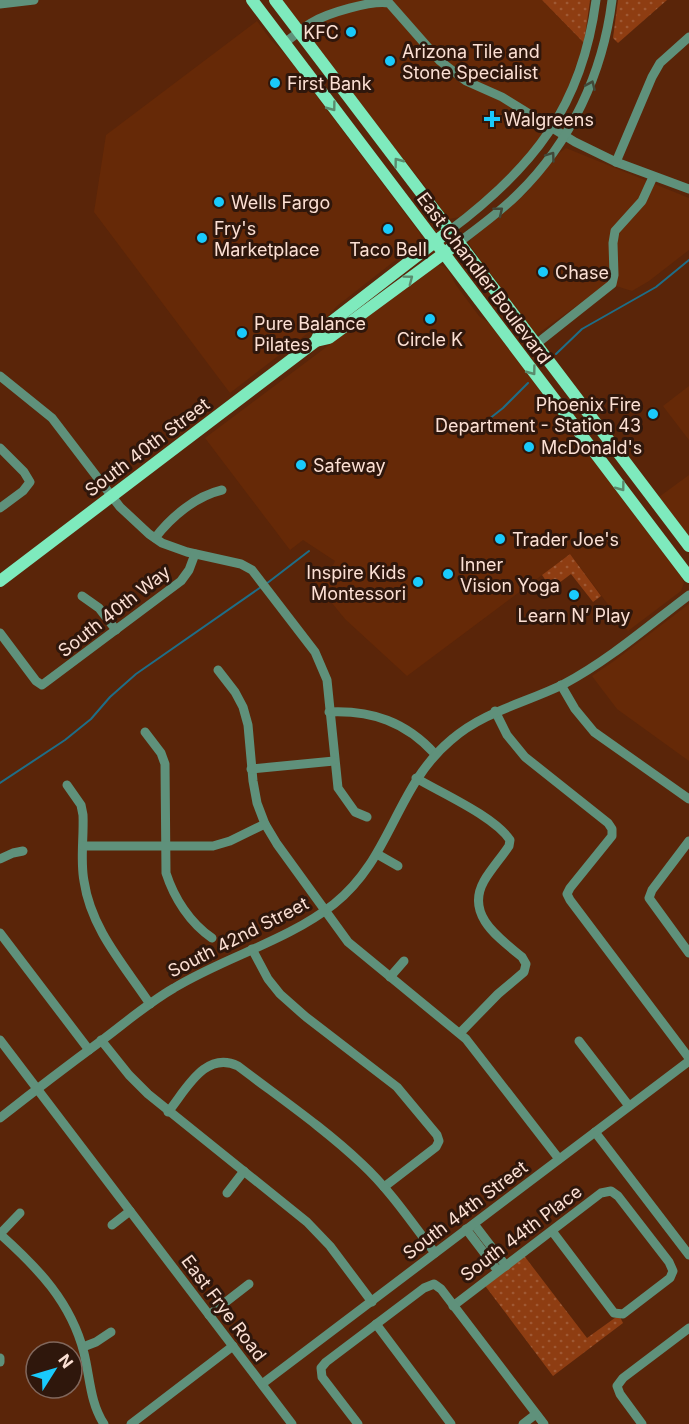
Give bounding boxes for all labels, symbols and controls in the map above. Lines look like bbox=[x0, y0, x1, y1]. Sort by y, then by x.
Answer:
place label: KFC bbox=[303, 22, 339, 43]
marker: KFC bbox=[344, 25, 358, 39]
place label: Arizona Tile and Stone Specialist bbox=[402, 41, 540, 83]
marker: Arizona Tile and Stone Specialist bbox=[383, 54, 397, 68]
place label: First Bank bbox=[287, 73, 372, 94]
marker: First Bank bbox=[268, 76, 282, 90]
one-way arrow bbox=[584, 80, 596, 91]
one-way arrow bbox=[325, 100, 336, 111]
place label: Walgreens bbox=[504, 109, 594, 130]
marker: Walgreens bbox=[485, 112, 499, 126]
one-way arrow bbox=[543, 152, 554, 163]
one-way arrow bbox=[394, 158, 405, 169]
street label: East Chandler Boulevard bbox=[413, 188, 555, 368]
place label: Wells Fargo bbox=[231, 192, 330, 213]
marker: Wells Fargo bbox=[212, 195, 226, 209]
one-way arrow bbox=[492, 208, 503, 219]
place label: Fry's Marketplace bbox=[214, 218, 320, 260]
marker: Taco Bell bbox=[381, 222, 395, 236]
marker: Fry's Marketplace bbox=[195, 231, 209, 245]
place label: Taco Bell bbox=[349, 239, 427, 260]
place label: Chase bbox=[555, 262, 609, 283]
marker: Chase bbox=[536, 265, 550, 279]
one-way arrow bbox=[403, 276, 414, 287]
marker: Circle K bbox=[423, 312, 437, 326]
place label: Pure Balance Pilates bbox=[254, 313, 366, 355]
marker: Pure Balance Pilates bbox=[235, 326, 249, 340]
place label: Circle K bbox=[397, 329, 463, 350]
one-way arrow bbox=[525, 365, 536, 376]
street label: South 40th Street bbox=[81, 393, 213, 501]
place label: Phoenix Fire Department - Station 43 bbox=[435, 394, 641, 436]
marker: Phoenix Fire Department - Station 43 bbox=[646, 407, 660, 421]
place label: McDonald's bbox=[541, 437, 642, 458]
marker: McDonald's bbox=[522, 440, 536, 454]
place label: Safeway bbox=[313, 455, 386, 476]
marker: Safeway bbox=[294, 458, 308, 472]
one-way arrow bbox=[613, 480, 624, 491]
place label: Trader Joe's bbox=[512, 529, 619, 550]
marker: Trader Joe's bbox=[493, 532, 507, 546]
place label: Inner Vision Yoga bbox=[460, 554, 560, 596]
street label: South 40th Way bbox=[54, 561, 174, 661]
place label: Inspire Kids Montessori bbox=[306, 562, 406, 604]
marker: Inner Vision Yoga bbox=[441, 567, 455, 581]
marker: Inspire Kids Montessori bbox=[411, 575, 425, 589]
marker: Learn N’ Play bbox=[567, 588, 581, 602]
place label: Learn N’ Play bbox=[518, 605, 630, 626]
street label: South 42nd Street bbox=[164, 892, 312, 981]
street label: South 44th Street bbox=[399, 1156, 531, 1264]
street label: South 44th Place bbox=[456, 1181, 586, 1285]
street label: East Frye Road bbox=[177, 1251, 271, 1365]
north arrow bbox=[24, 1340, 84, 1400]
text: N bbox=[54, 1350, 78, 1372]

